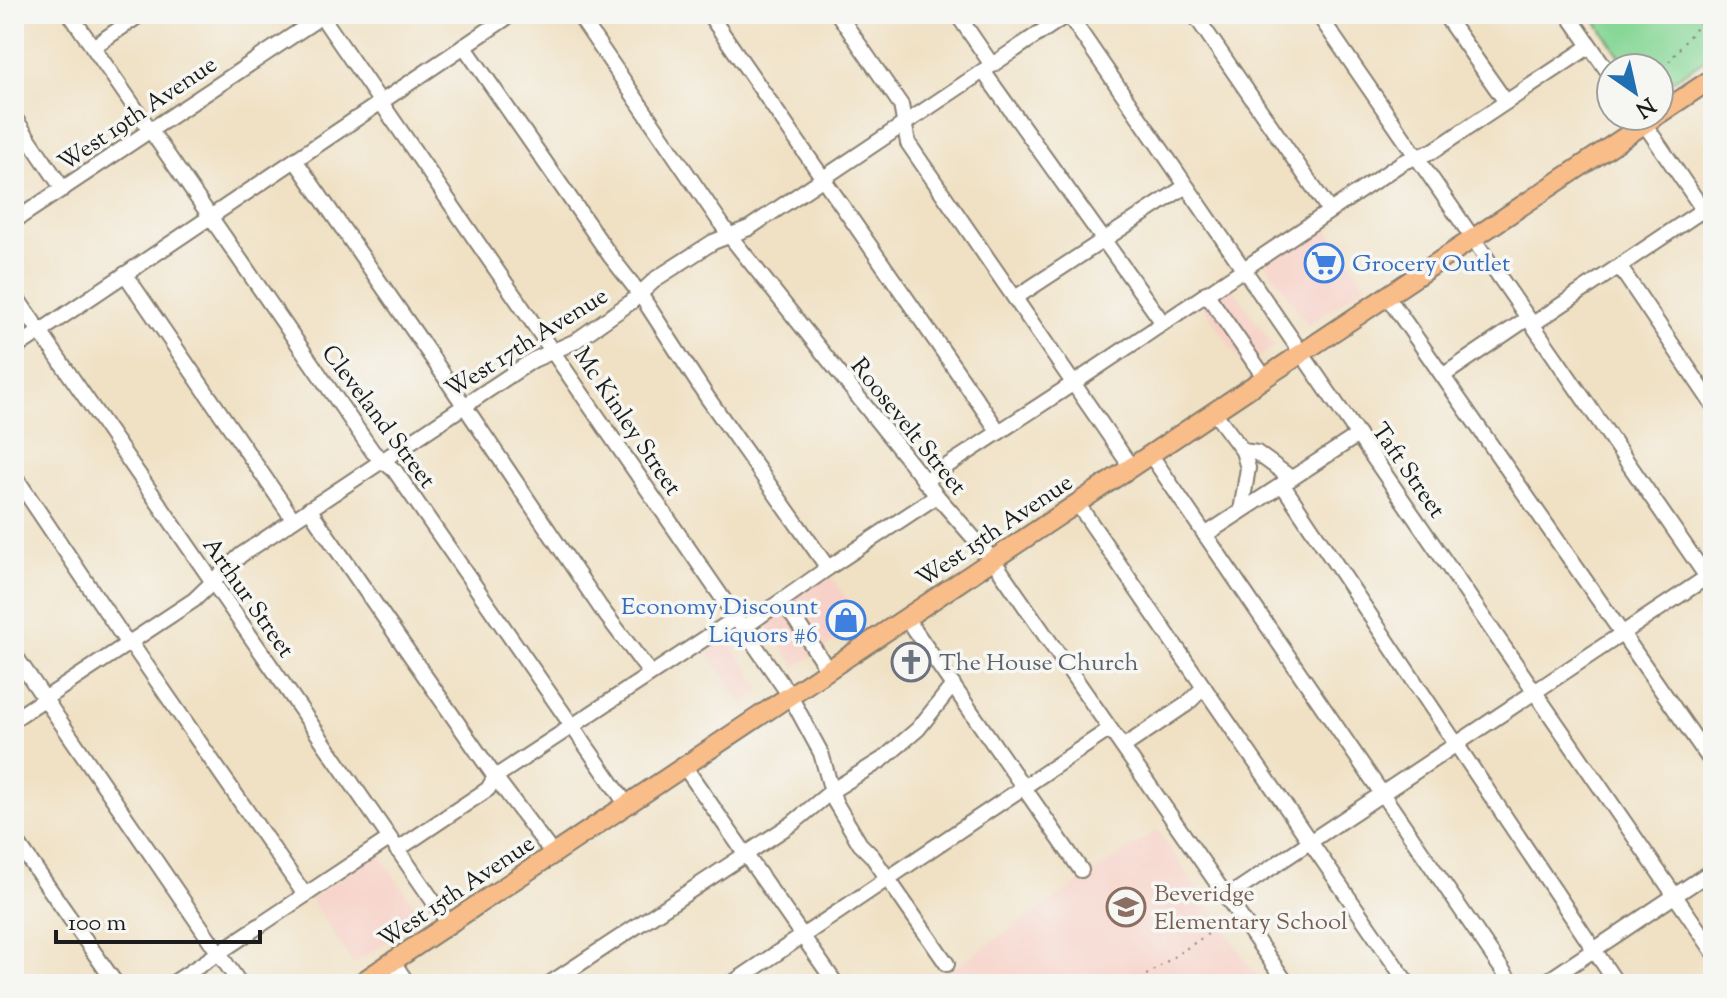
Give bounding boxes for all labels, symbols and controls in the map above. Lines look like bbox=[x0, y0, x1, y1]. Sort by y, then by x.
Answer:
street label: West 19th Avenue bbox=[52, 49, 224, 181]
north arrow bbox=[1595, 52, 1675, 132]
text: N bbox=[1628, 88, 1661, 125]
supermarket icon: Grocery Outlet bbox=[1303, 242, 1345, 284]
place label: Grocery Outlet bbox=[1352, 248, 1510, 282]
street label: West 17th Avenue bbox=[439, 280, 615, 407]
street label: Cleveland Street bbox=[312, 338, 443, 496]
street label: Mc Kinley Street bbox=[564, 341, 689, 503]
street label: Roosevelt Street bbox=[841, 351, 973, 503]
street label: Taft Street bbox=[1362, 417, 1453, 526]
street label: West 15th Avenue bbox=[910, 467, 1080, 597]
street label: Arthur Street bbox=[193, 531, 301, 665]
place label: Economy Discount Liquors #6 bbox=[621, 591, 818, 653]
shop icon: Economy Discount Liquors #6 bbox=[825, 599, 867, 641]
church icon: The House Church bbox=[890, 641, 932, 683]
place label: The House Church bbox=[939, 647, 1139, 681]
street label: West 15th Avenue bbox=[372, 828, 542, 958]
place label: Beveridge Elementary School bbox=[1154, 878, 1348, 940]
school or university icon: Beveridge Elementary School bbox=[1105, 886, 1147, 928]
scale bar bbox=[56, 894, 260, 944]
text: 100 m bbox=[68, 907, 126, 941]

